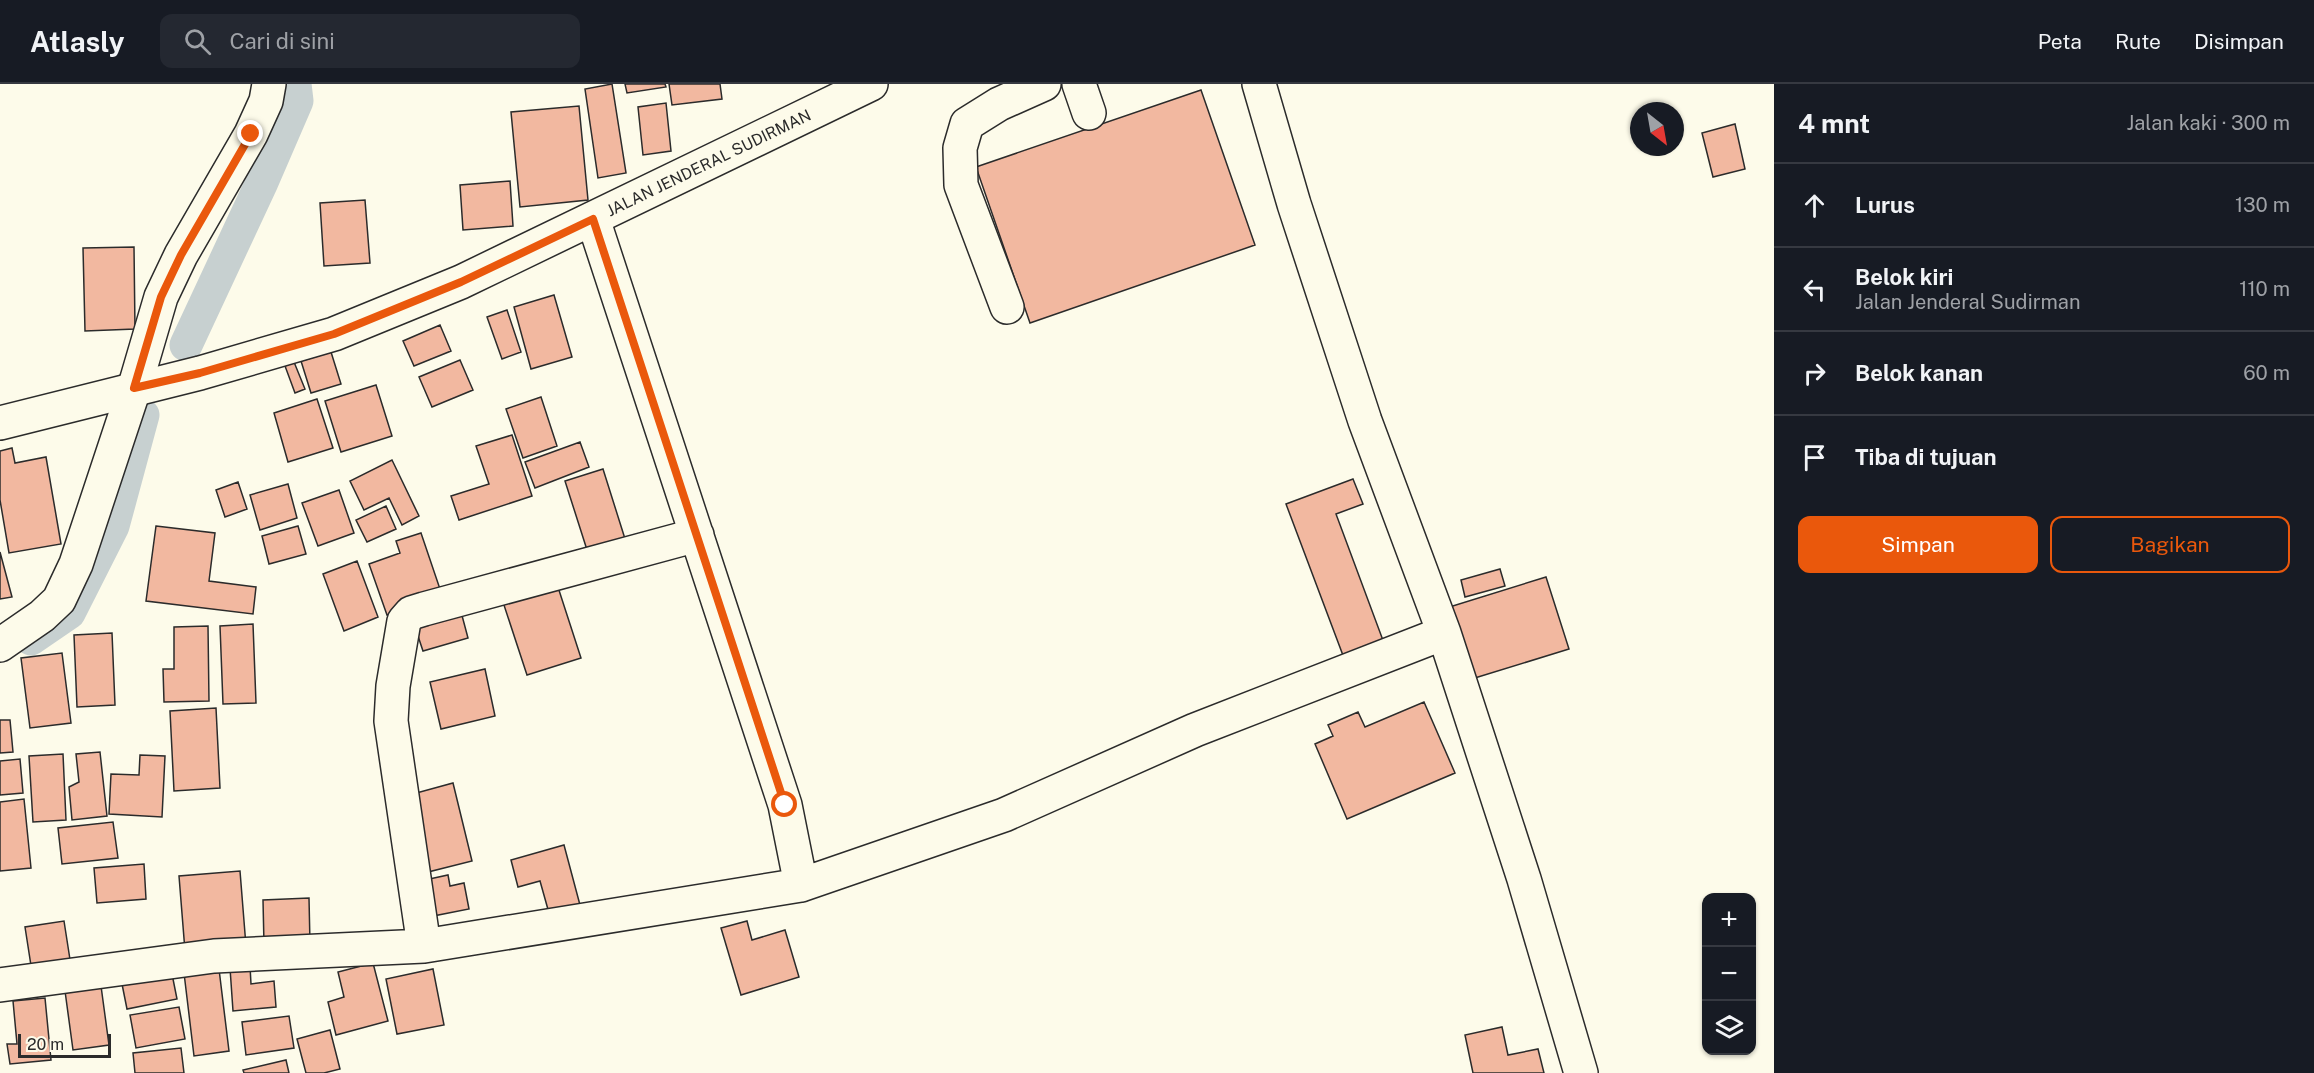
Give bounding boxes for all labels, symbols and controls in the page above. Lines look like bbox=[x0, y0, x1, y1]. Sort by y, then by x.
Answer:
search box bbox=[160, 14, 580, 68]
text: Atlasly bbox=[30, 25, 124, 58]
icon: search bbox=[181, 25, 214, 58]
text: Cari di sini bbox=[229, 28, 335, 54]
text: Peta bbox=[2038, 29, 2082, 54]
text: Rute bbox=[2115, 29, 2161, 54]
text: Disimpan bbox=[2194, 29, 2284, 54]
north arrow bbox=[1630, 102, 1684, 156]
street label: JALAN JENDERAL SUDIRMAN bbox=[604, 105, 814, 220]
text: 4 mnt bbox=[1798, 108, 1870, 139]
text: Jalan kaki · 300 m bbox=[2126, 111, 2290, 135]
route end bbox=[237, 120, 263, 146]
icon: ahead bbox=[1798, 189, 1831, 222]
text: Lurus bbox=[1855, 192, 1915, 218]
text: 130 m bbox=[2235, 193, 2290, 217]
text: Belok kiri bbox=[1855, 264, 1953, 290]
icon: left bbox=[1798, 273, 1831, 306]
text: 110 m bbox=[2239, 277, 2290, 301]
text: Jalan Jenderal Sudirman bbox=[1855, 290, 2080, 314]
icon: right bbox=[1798, 357, 1831, 390]
text: Belok kanan bbox=[1855, 360, 1983, 386]
text: 60 m bbox=[2243, 361, 2290, 385]
icon: arrive bbox=[1798, 441, 1831, 474]
text: Tiba di tujuan bbox=[1855, 444, 1996, 470]
button: Simpan bbox=[1798, 516, 2038, 573]
button: Bagikan bbox=[2050, 516, 2290, 573]
route start bbox=[771, 791, 797, 817]
map controls bbox=[1702, 893, 1756, 1055]
button: + bbox=[1702, 893, 1756, 947]
button: − bbox=[1702, 947, 1756, 1001]
button: layers bbox=[1702, 1001, 1756, 1055]
scale bar bbox=[18, 1031, 111, 1058]
text: 20 m bbox=[27, 1035, 64, 1054]

